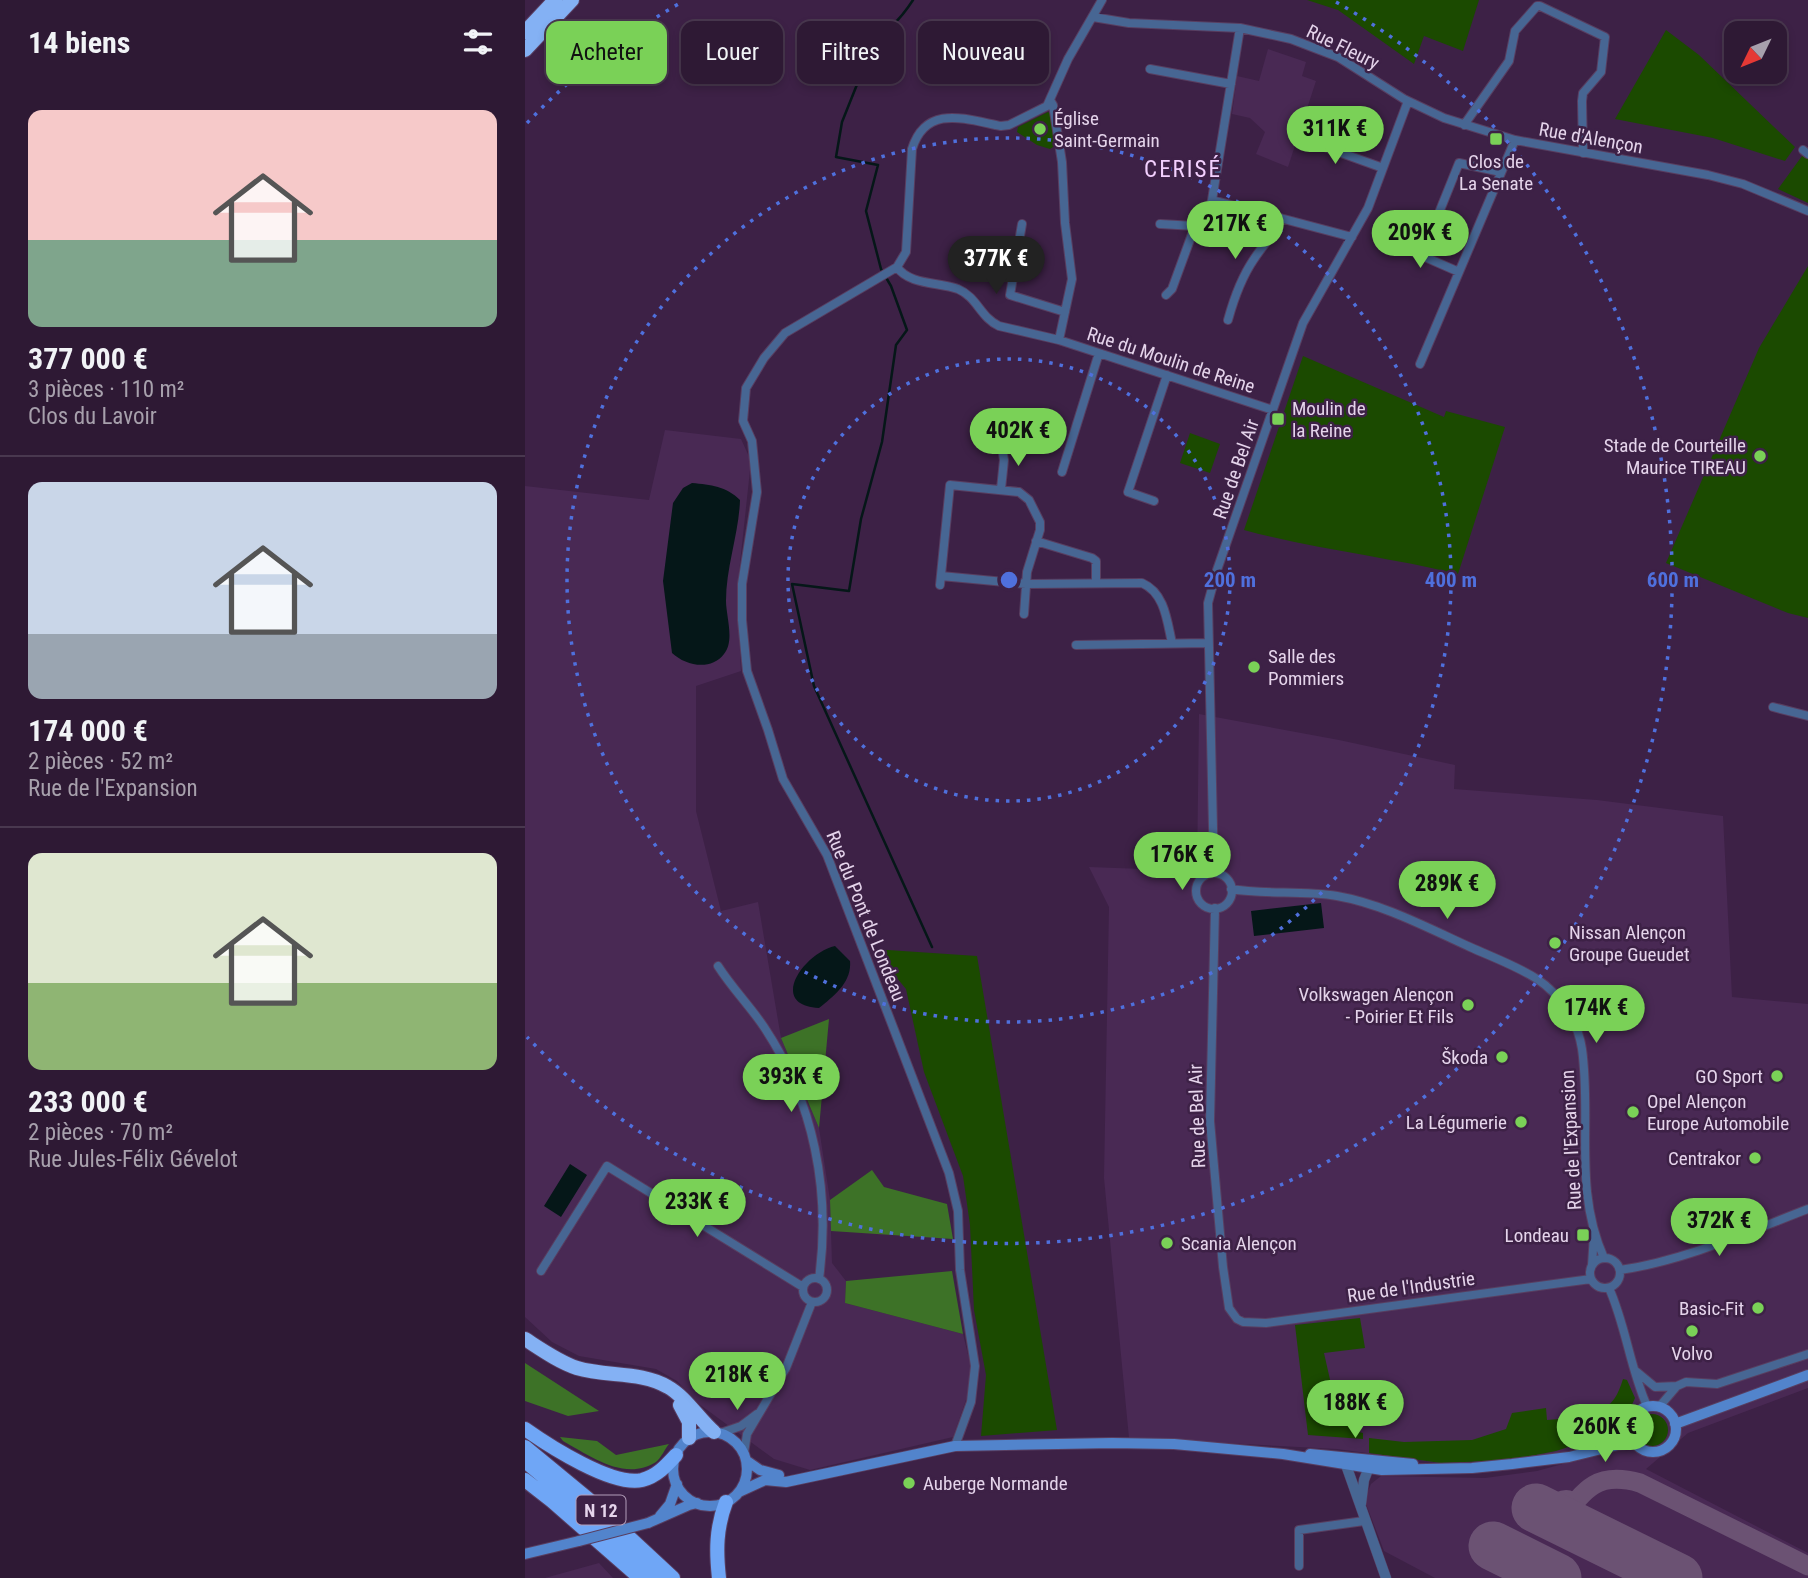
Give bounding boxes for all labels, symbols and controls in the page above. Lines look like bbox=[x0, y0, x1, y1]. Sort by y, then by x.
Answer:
street label: Rue Fleury bbox=[1303, 20, 1383, 74]
chip: Acheter bbox=[546, 21, 667, 84]
chip: Louer bbox=[681, 21, 783, 84]
chip: Filtres bbox=[797, 21, 904, 84]
chip: Nouveau bbox=[918, 21, 1049, 84]
north arrow bbox=[1724, 21, 1787, 84]
map controls bbox=[1724, 21, 1787, 84]
icon: filters bbox=[459, 23, 497, 61]
text: 14 biens bbox=[28, 25, 130, 60]
pin: 311K € bbox=[1278, 106, 1392, 166]
place label: Église Saint-Germain bbox=[1054, 107, 1160, 152]
text: 311K € bbox=[1303, 115, 1367, 142]
street label: Rue d'Alençon bbox=[1537, 118, 1645, 158]
marker: Église Saint-Germain bbox=[1032, 121, 1048, 137]
marker: Clos de La Senate bbox=[1488, 131, 1504, 147]
place label: Clos de La Senate bbox=[1459, 150, 1533, 195]
icon: home bbox=[200, 155, 326, 281]
district label: CERISÉ bbox=[1144, 155, 1222, 183]
pin: 217K € bbox=[1178, 202, 1292, 261]
text: 217K € bbox=[1203, 210, 1267, 237]
pin: 209K € bbox=[1363, 210, 1477, 270]
text: 209K € bbox=[1388, 219, 1452, 246]
pin: 377K € bbox=[939, 236, 1053, 296]
text: 377K € bbox=[964, 245, 1028, 272]
street label: Rue du Moulin de Reine bbox=[1084, 322, 1258, 398]
text: 377 000 € bbox=[28, 341, 148, 376]
text: 3 pièces · 110 m² bbox=[28, 376, 184, 403]
place label: Moulin de la Reine bbox=[1292, 397, 1366, 442]
text: Clos du Lavoir bbox=[28, 403, 157, 430]
pin: 402K € bbox=[961, 408, 1075, 468]
marker: Moulin de la Reine bbox=[1270, 411, 1286, 427]
street label: Rue de Bel Air bbox=[1208, 416, 1264, 522]
text: 402K € bbox=[986, 417, 1050, 444]
place label: Stade de Courteille Maurice TIREAU bbox=[1604, 434, 1746, 479]
marker: Stade de Courteille Maurice TIREAU bbox=[1752, 448, 1768, 464]
icon: home bbox=[200, 527, 326, 653]
centre of rings bbox=[997, 568, 1021, 592]
text: 200 m bbox=[1204, 568, 1256, 592]
text: 400 m bbox=[1425, 568, 1477, 592]
text: 600 m bbox=[1647, 568, 1699, 592]
place label: Salle des Pommiers bbox=[1268, 645, 1344, 690]
marker: Salle des Pommiers bbox=[1246, 659, 1262, 675]
text: 174 000 € bbox=[28, 713, 148, 748]
text: 2 pièces · 52 m² bbox=[28, 748, 173, 775]
text: Rue de l'Expansion bbox=[28, 775, 198, 802]
street label: Rue du Pont de Londeau bbox=[821, 827, 911, 1005]
pin: 176K € bbox=[1125, 832, 1239, 892]
text: 176K € bbox=[1150, 841, 1214, 868]
pin: 289K € bbox=[1390, 862, 1504, 921]
text: 289K € bbox=[1415, 870, 1479, 897]
icon: home bbox=[200, 898, 326, 1024]
place label: Nissan Alençon Groupe Gueudet bbox=[1569, 921, 1690, 966]
marker: Nissan Alençon Groupe Gueudet bbox=[1547, 935, 1563, 951]
place label: Volkswagen Alençon - Poirier Et Fils bbox=[1298, 983, 1454, 1028]
pin: 174K € bbox=[1539, 986, 1653, 1045]
text: 174K € bbox=[1564, 994, 1628, 1021]
marker: Volkswagen Alençon - Poirier Et Fils bbox=[1460, 997, 1476, 1013]
place label: Škoda bbox=[1442, 1046, 1488, 1069]
marker: Škoda bbox=[1494, 1049, 1510, 1065]
pin: 393K € bbox=[734, 1054, 848, 1114]
text: 393K € bbox=[759, 1063, 823, 1090]
street label: Rue de Bel Air bbox=[1184, 1063, 1210, 1169]
place label: GO Sport bbox=[1695, 1065, 1763, 1088]
marker: GO Sport bbox=[1769, 1068, 1785, 1084]
street label: Rue de l'Expansion bbox=[1556, 1069, 1586, 1211]
text: 233 000 € bbox=[28, 1084, 148, 1119]
place label: Opel Alençon Europe Automobile bbox=[1647, 1090, 1789, 1135]
marker: Opel Alençon Europe Automobile bbox=[1625, 1104, 1641, 1120]
place label: La Légumerie bbox=[1406, 1111, 1507, 1134]
marker: La Légumerie bbox=[1513, 1114, 1529, 1130]
text: 2 pièces · 70 m² bbox=[28, 1119, 173, 1146]
text: Rue Jules-Félix Gévelot bbox=[28, 1146, 238, 1173]
place label: Centrakor bbox=[1668, 1147, 1741, 1170]
marker: Centrakor bbox=[1747, 1150, 1763, 1166]
pin: 233K € bbox=[640, 1180, 754, 1239]
text: 233K € bbox=[665, 1188, 729, 1215]
pin: 372K € bbox=[1662, 1198, 1776, 1258]
text: 372K € bbox=[1687, 1207, 1751, 1234]
place label: Londeau bbox=[1505, 1224, 1569, 1247]
marker: Londeau bbox=[1575, 1227, 1591, 1243]
place label: Scania Alençon bbox=[1181, 1232, 1297, 1255]
marker: Scania Alençon bbox=[1159, 1235, 1175, 1251]
street label: Rue de l'Industrie bbox=[1346, 1267, 1476, 1307]
place label: Basic-Fit bbox=[1679, 1297, 1744, 1320]
marker: Basic-Fit bbox=[1750, 1300, 1766, 1316]
marker: Volvo bbox=[1684, 1323, 1700, 1339]
place label: Volvo bbox=[1671, 1342, 1713, 1365]
pin: 218K € bbox=[680, 1352, 794, 1412]
text: 218K € bbox=[705, 1361, 769, 1388]
pin: 188K € bbox=[1298, 1380, 1412, 1440]
text: 188K € bbox=[1323, 1389, 1387, 1416]
pin: 260K € bbox=[1548, 1404, 1662, 1464]
text: 260K € bbox=[1573, 1413, 1637, 1440]
place label: Auberge Normande bbox=[923, 1472, 1068, 1495]
marker: Auberge Normande bbox=[901, 1475, 917, 1491]
road number: N 12 bbox=[577, 1496, 625, 1525]

